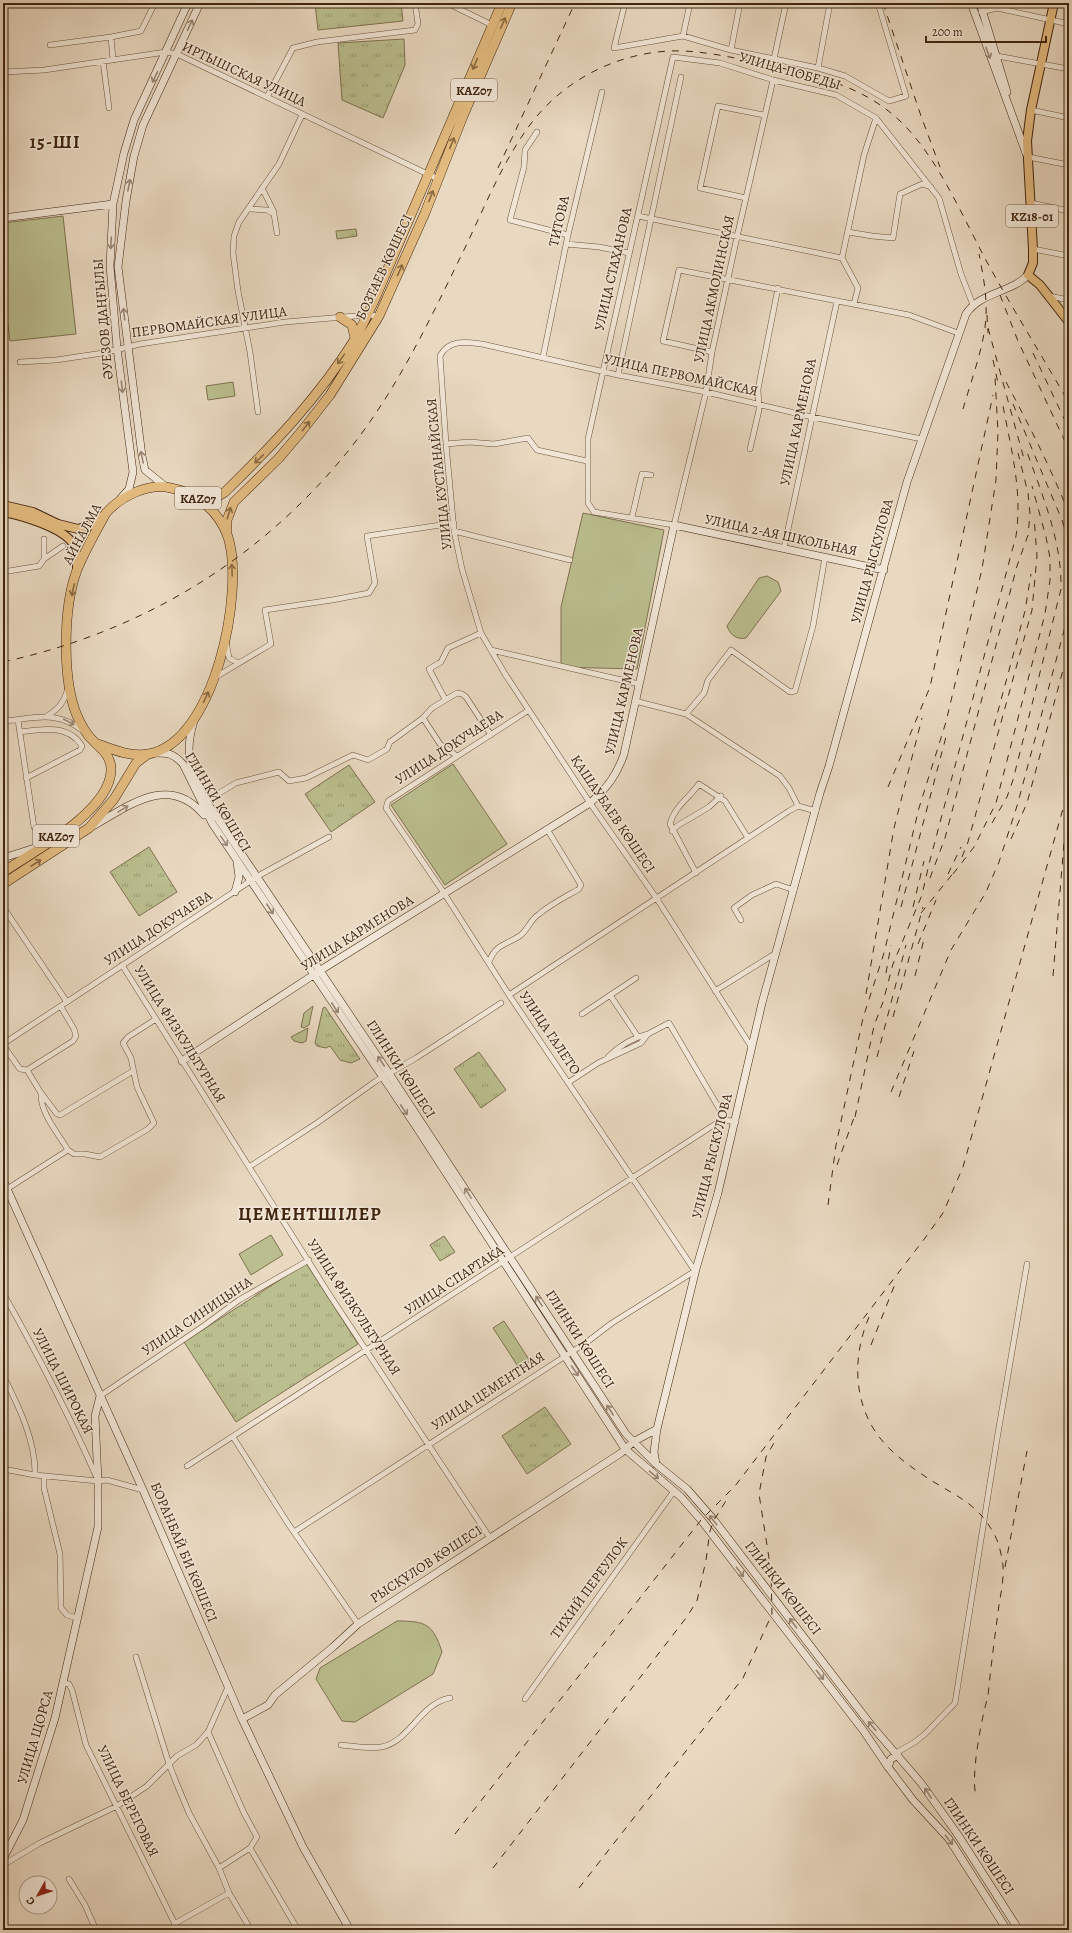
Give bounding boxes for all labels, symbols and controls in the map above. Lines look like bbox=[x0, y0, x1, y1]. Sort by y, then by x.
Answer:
one-way arrow bbox=[500, 17, 507, 29]
scale bar bbox=[926, 18, 1046, 44]
one-way arrow bbox=[187, 20, 194, 32]
text: 200 m bbox=[932, 24, 963, 40]
street label: ИРТЫШСКАЯ УЛИЦА bbox=[179, 37, 310, 111]
street label: УЛИЦА ПОБЕДЫ bbox=[737, 47, 843, 95]
one-way arrow bbox=[985, 47, 993, 59]
one-way arrow bbox=[470, 58, 478, 70]
one-way arrow bbox=[151, 70, 158, 82]
road number: KAZ07 bbox=[451, 79, 497, 101]
district label: 15-ШІ bbox=[30, 130, 80, 154]
one-way arrow bbox=[449, 137, 456, 149]
one-way arrow bbox=[125, 179, 133, 192]
one-way arrow bbox=[428, 190, 436, 202]
street label: ТИТОВА bbox=[544, 193, 574, 248]
street label: УЛИЦА СТАХАНОВА bbox=[590, 205, 637, 333]
road number: KZ18-01 bbox=[1006, 205, 1058, 227]
street label: БОЗТАЕВ КӨШЕСІ bbox=[351, 211, 417, 323]
street label: УЛИЦА АКМОЛИНСКАЯ bbox=[689, 213, 739, 365]
one-way arrow bbox=[107, 236, 115, 249]
street label: ӘУЕЗОВ ДАҢҒЫЛЫ bbox=[88, 257, 118, 380]
one-way arrow bbox=[397, 264, 404, 276]
street label: ПЕРВОМАЙСКАЯ УЛИЦА bbox=[130, 302, 289, 342]
one-way arrow bbox=[120, 308, 128, 321]
street label: УЛИЦА ПЕРВОМАЙСКАЯ bbox=[602, 349, 760, 401]
one-way arrow bbox=[337, 353, 345, 364]
street label: УЛИЦА КАРМЕНОВА bbox=[775, 356, 821, 487]
one-way arrow bbox=[118, 380, 126, 393]
street label: УЛИЦА КУСТАНАЙСКАЯ bbox=[422, 397, 456, 551]
one-way arrow bbox=[302, 420, 310, 431]
one-way arrow bbox=[138, 451, 146, 464]
one-way arrow bbox=[254, 455, 264, 464]
road number: KAZ07 bbox=[175, 487, 221, 509]
street label: УЛИЦА РЫСКУЛОВА bbox=[846, 496, 898, 625]
street label: АЙНАЛМА bbox=[57, 499, 106, 569]
one-way arrow bbox=[226, 507, 233, 520]
street label: УЛИЦА 2-АЯ ШКОЛЬНАЯ bbox=[703, 510, 859, 560]
one-way arrow bbox=[228, 564, 236, 577]
one-way arrow bbox=[68, 583, 76, 596]
street label: УЛИЦА КАРМЕНОВА bbox=[600, 625, 648, 756]
one-way arrow bbox=[203, 691, 210, 703]
street label: УЛИЦА ДОКУЧАЕВА bbox=[391, 705, 507, 789]
one-way arrow bbox=[63, 719, 75, 726]
street label: ГЛИНКИ КӨШЕСІ bbox=[180, 748, 256, 856]
street label: ҚАШАУБАЕВ КӨШЕСІ bbox=[566, 751, 660, 877]
one-way arrow bbox=[117, 804, 129, 812]
road number: KAZ07 bbox=[33, 825, 79, 847]
one-way arrow bbox=[220, 836, 228, 847]
one-way arrow bbox=[30, 859, 41, 867]
street label: УЛИЦА ДОКУЧАЕВА bbox=[100, 886, 216, 970]
street label: УЛИЦА КАРМЕНОВА bbox=[297, 890, 418, 975]
one-way arrow bbox=[266, 903, 274, 914]
street label: УЛИЦА ФИЗКУЛЬТУРНАЯ bbox=[130, 962, 230, 1106]
street label: УЛИЦА ГАЛЕТО bbox=[515, 987, 585, 1079]
one-way arrow bbox=[331, 1002, 340, 1013]
street label: ГЛИНКИ КӨШЕСІ bbox=[362, 1016, 440, 1122]
one-way arrow bbox=[377, 1056, 385, 1067]
street label: УЛИЦА РЫСКУЛОВА bbox=[687, 1091, 737, 1220]
one-way arrow bbox=[400, 1104, 408, 1115]
one-way arrow bbox=[464, 1188, 472, 1199]
district label: ЦЕМЕНТШІЛЕР bbox=[238, 1202, 382, 1226]
street label: УЛИЦА ФИЗКУЛЬТУРНАЯ bbox=[303, 1235, 405, 1379]
street label: УЛИЦА СПАРТАКА bbox=[401, 1240, 508, 1319]
street label: УЛИЦА СИНИЦЫНА bbox=[138, 1272, 256, 1360]
street label: ГЛИНКИ КӨШЕСІ bbox=[541, 1286, 619, 1392]
one-way arrow bbox=[535, 1296, 543, 1307]
street label: УЛИЦА ШИРОКАЯ bbox=[28, 1325, 98, 1437]
street label: УЛИЦА ЦЕМЕНТНАЯ bbox=[428, 1347, 548, 1435]
one-way arrow bbox=[571, 1365, 579, 1376]
one-way arrow bbox=[606, 1405, 614, 1416]
one-way arrow bbox=[649, 1471, 660, 1480]
street label: БОРАНБАЙ БИ КӨШЕСІ bbox=[146, 1479, 222, 1625]
one-way arrow bbox=[709, 1514, 718, 1525]
street label: РЫСҚҰЛОВ КӨШЕСІ bbox=[366, 1521, 486, 1607]
street label: ТИХИЙ ПЕРЕУЛОК bbox=[546, 1534, 632, 1642]
street label: ГЛИНКИ КӨШЕСІ bbox=[740, 1537, 826, 1639]
one-way arrow bbox=[736, 1566, 745, 1577]
one-way arrow bbox=[789, 1617, 797, 1628]
one-way arrow bbox=[815, 1669, 824, 1680]
street label: УЛИЦА ЩОРСА bbox=[13, 1687, 58, 1786]
one-way arrow bbox=[868, 1720, 877, 1731]
street label: УЛИЦА БЕРЕГОВАЯ bbox=[93, 1742, 163, 1860]
one-way arrow bbox=[924, 1787, 932, 1798]
street label: ГЛИНКИ КӨШЕСІ bbox=[939, 1793, 1019, 1899]
one-way arrow bbox=[945, 1835, 953, 1846]
north arrow bbox=[18, 1875, 58, 1915]
text: С bbox=[23, 1893, 39, 1908]

